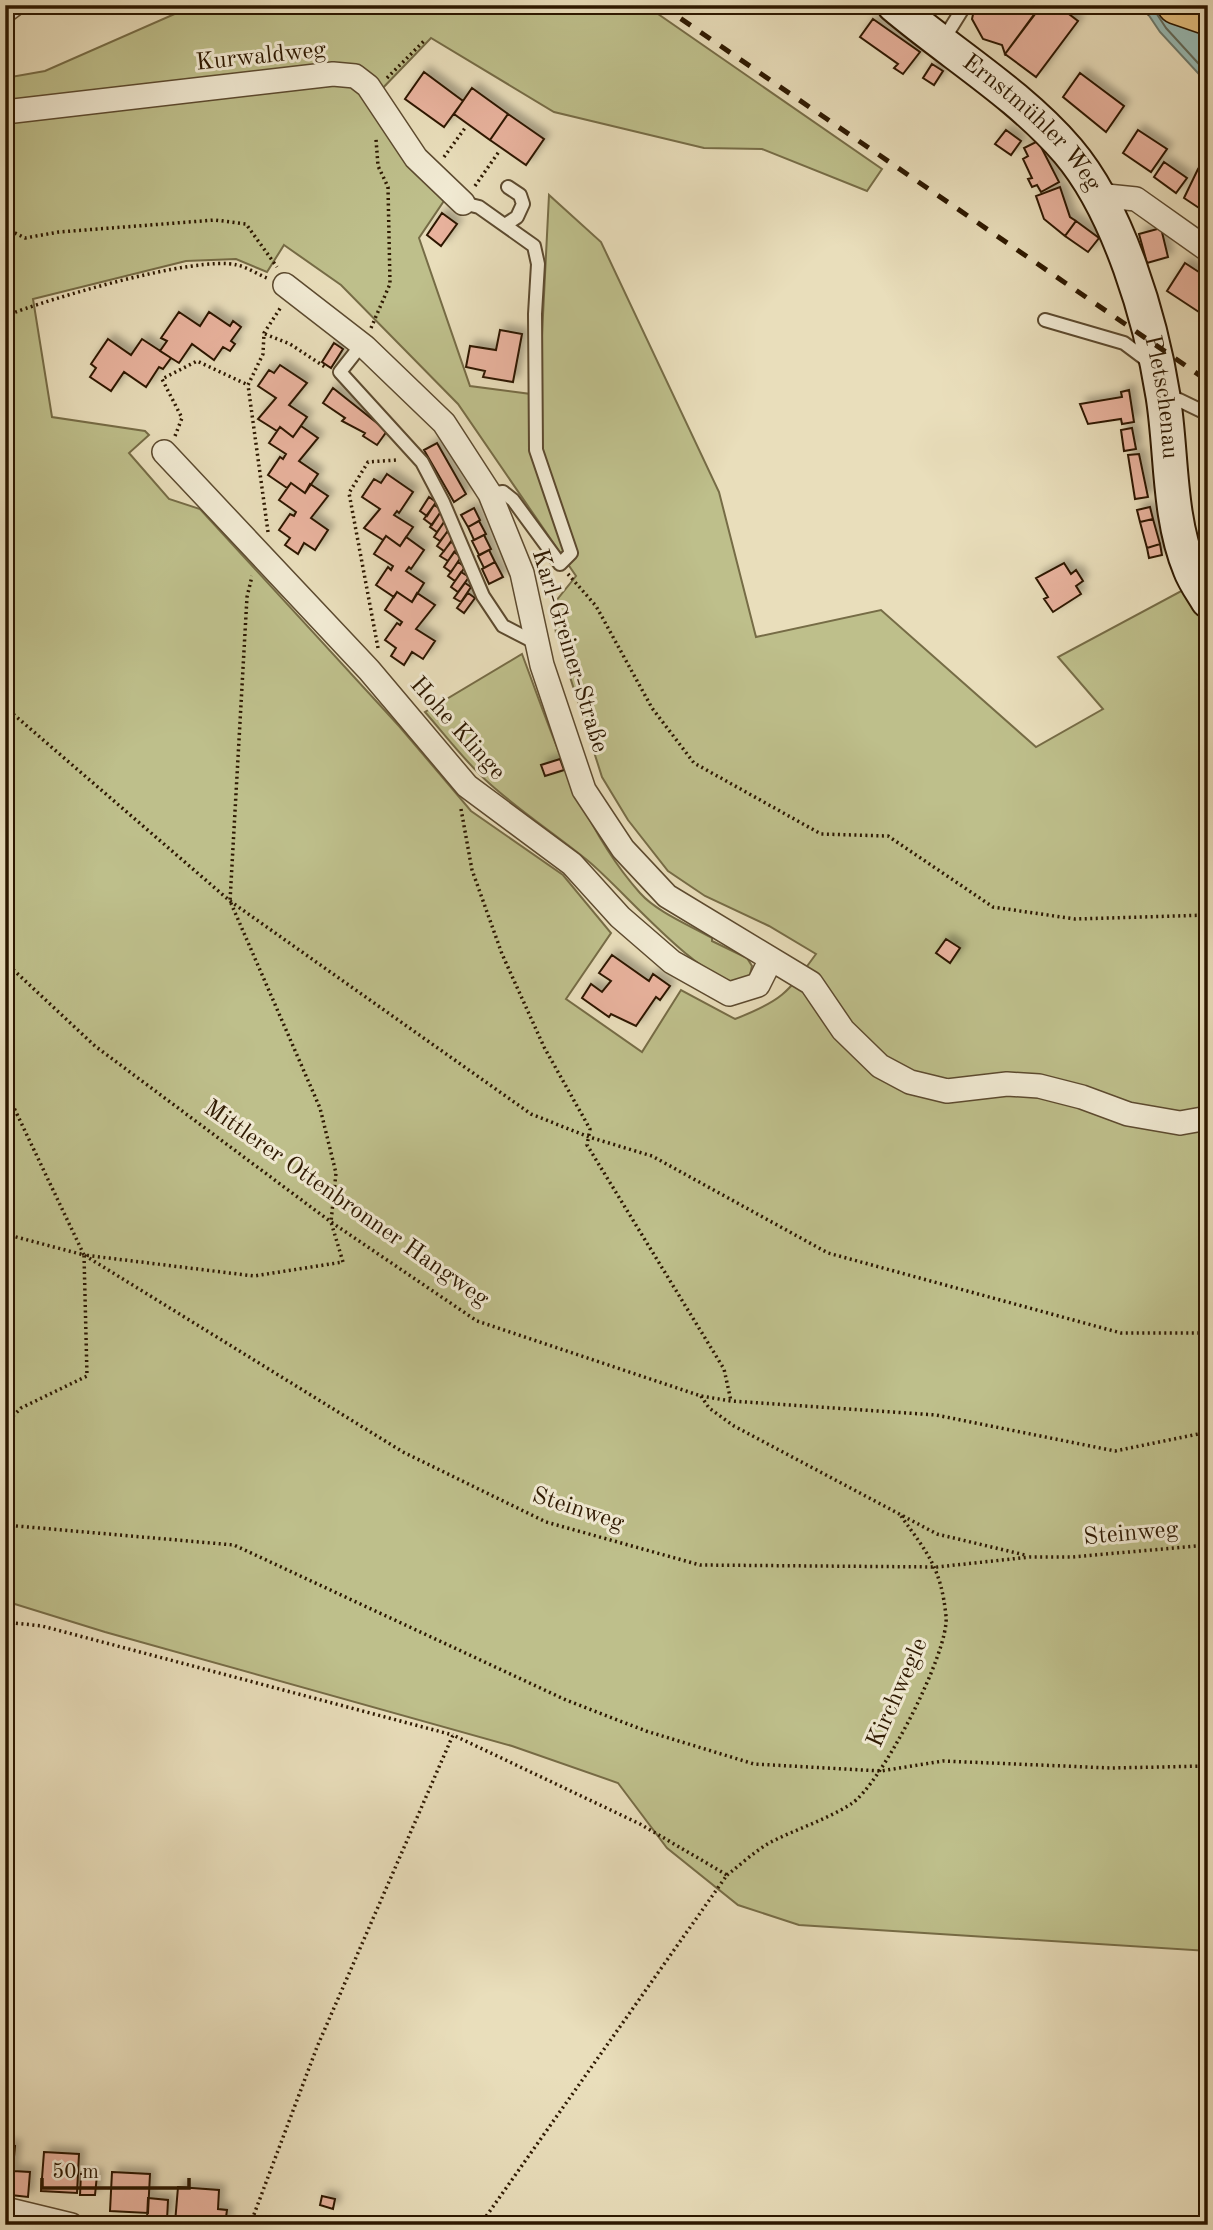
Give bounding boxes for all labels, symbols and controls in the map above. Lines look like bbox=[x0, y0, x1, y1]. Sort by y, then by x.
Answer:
street label: Kurwaldweg bbox=[195, 38, 327, 76]
street label: Ernstmühler Weg bbox=[958, 51, 1105, 196]
street label: Pletschenau bbox=[1139, 333, 1181, 460]
street label: Karl-Greiner-Straße bbox=[527, 547, 611, 755]
street label: Hohe Klinge bbox=[405, 673, 509, 785]
street label: Mittlerer Ottenbronner Hangweg bbox=[199, 1096, 493, 1312]
street label: Steinweg bbox=[529, 1484, 627, 1536]
street label: Steinweg bbox=[1083, 1518, 1180, 1550]
street label: Kirchwegle bbox=[863, 1635, 933, 1751]
scale bar bbox=[42, 2146, 189, 2190]
text: 50 m bbox=[52, 2162, 99, 2183]

